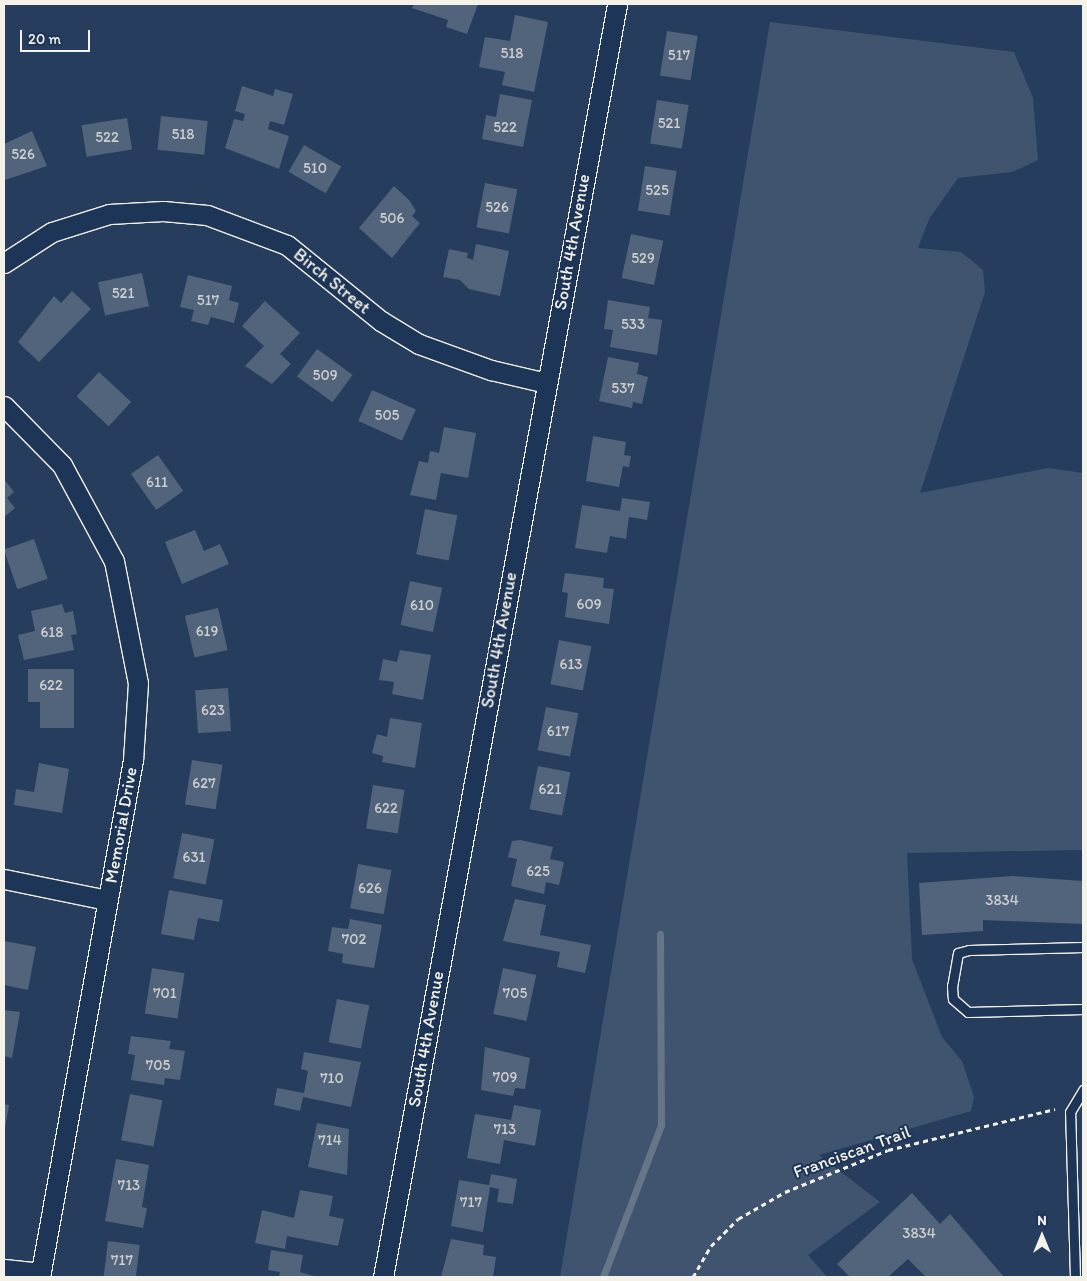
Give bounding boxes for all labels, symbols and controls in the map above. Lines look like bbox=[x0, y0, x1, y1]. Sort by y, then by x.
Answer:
scale bar bbox=[22, 20, 92, 52]
text: 20 m bbox=[28, 30, 61, 48]
house number: 518 bbox=[500, 45, 524, 63]
house number: 517 bbox=[668, 47, 690, 65]
house number: 521 bbox=[658, 115, 680, 133]
house number: 522 bbox=[493, 119, 517, 137]
house number: 518 bbox=[171, 126, 195, 144]
house number: 522 bbox=[95, 129, 119, 147]
house number: 526 bbox=[11, 146, 35, 164]
house number: 510 bbox=[303, 160, 327, 178]
street label: South 4th Avenue bbox=[550, 173, 594, 311]
house number: 525 bbox=[645, 182, 669, 200]
house number: 526 bbox=[485, 199, 509, 217]
house number: 506 bbox=[379, 210, 405, 228]
street label: Birch Street bbox=[289, 243, 375, 319]
house number: 529 bbox=[631, 250, 655, 268]
house number: 521 bbox=[112, 285, 134, 303]
house number: 517 bbox=[197, 292, 219, 310]
house number: 533 bbox=[621, 316, 645, 334]
house number: 509 bbox=[313, 367, 337, 385]
house number: 537 bbox=[611, 380, 635, 398]
house number: 505 bbox=[375, 407, 399, 425]
house number: 611 bbox=[146, 474, 168, 492]
street label: South 4th Avenue bbox=[477, 571, 521, 709]
house number: 609 bbox=[576, 596, 602, 614]
house number: 610 bbox=[410, 597, 434, 615]
house number: 619 bbox=[196, 623, 218, 641]
house number: 618 bbox=[40, 624, 64, 642]
house number: 613 bbox=[559, 656, 583, 674]
house number: 622 bbox=[39, 677, 63, 695]
house number: 623 bbox=[201, 702, 225, 720]
house number: 617 bbox=[547, 723, 569, 741]
street label: Memorial Drive bbox=[100, 765, 142, 885]
house number: 627 bbox=[192, 775, 216, 793]
house number: 621 bbox=[539, 781, 561, 799]
house number: 622 bbox=[374, 800, 398, 818]
house number: 631 bbox=[182, 849, 206, 867]
house number: 625 bbox=[526, 863, 550, 881]
house number: 626 bbox=[358, 880, 382, 898]
house number: 3834 bbox=[985, 892, 1019, 910]
house number: 702 bbox=[342, 931, 366, 949]
street label: South 4th Avenue bbox=[404, 970, 448, 1108]
house number: 701 bbox=[153, 985, 177, 1003]
house number: 705 bbox=[503, 985, 527, 1003]
house number: 705 bbox=[146, 1057, 170, 1075]
house number: 709 bbox=[493, 1069, 517, 1087]
house number: 710 bbox=[320, 1070, 344, 1088]
house number: 713 bbox=[494, 1121, 516, 1139]
street label: Franciscan Trail bbox=[790, 1121, 914, 1183]
house number: 714 bbox=[318, 1132, 342, 1150]
house number: 713 bbox=[118, 1177, 140, 1195]
house number: 717 bbox=[460, 1194, 482, 1212]
north arrow bbox=[1017, 1211, 1067, 1261]
text: N bbox=[1037, 1212, 1047, 1229]
house number: 3834 bbox=[902, 1225, 936, 1243]
house number: 717 bbox=[111, 1252, 133, 1270]

